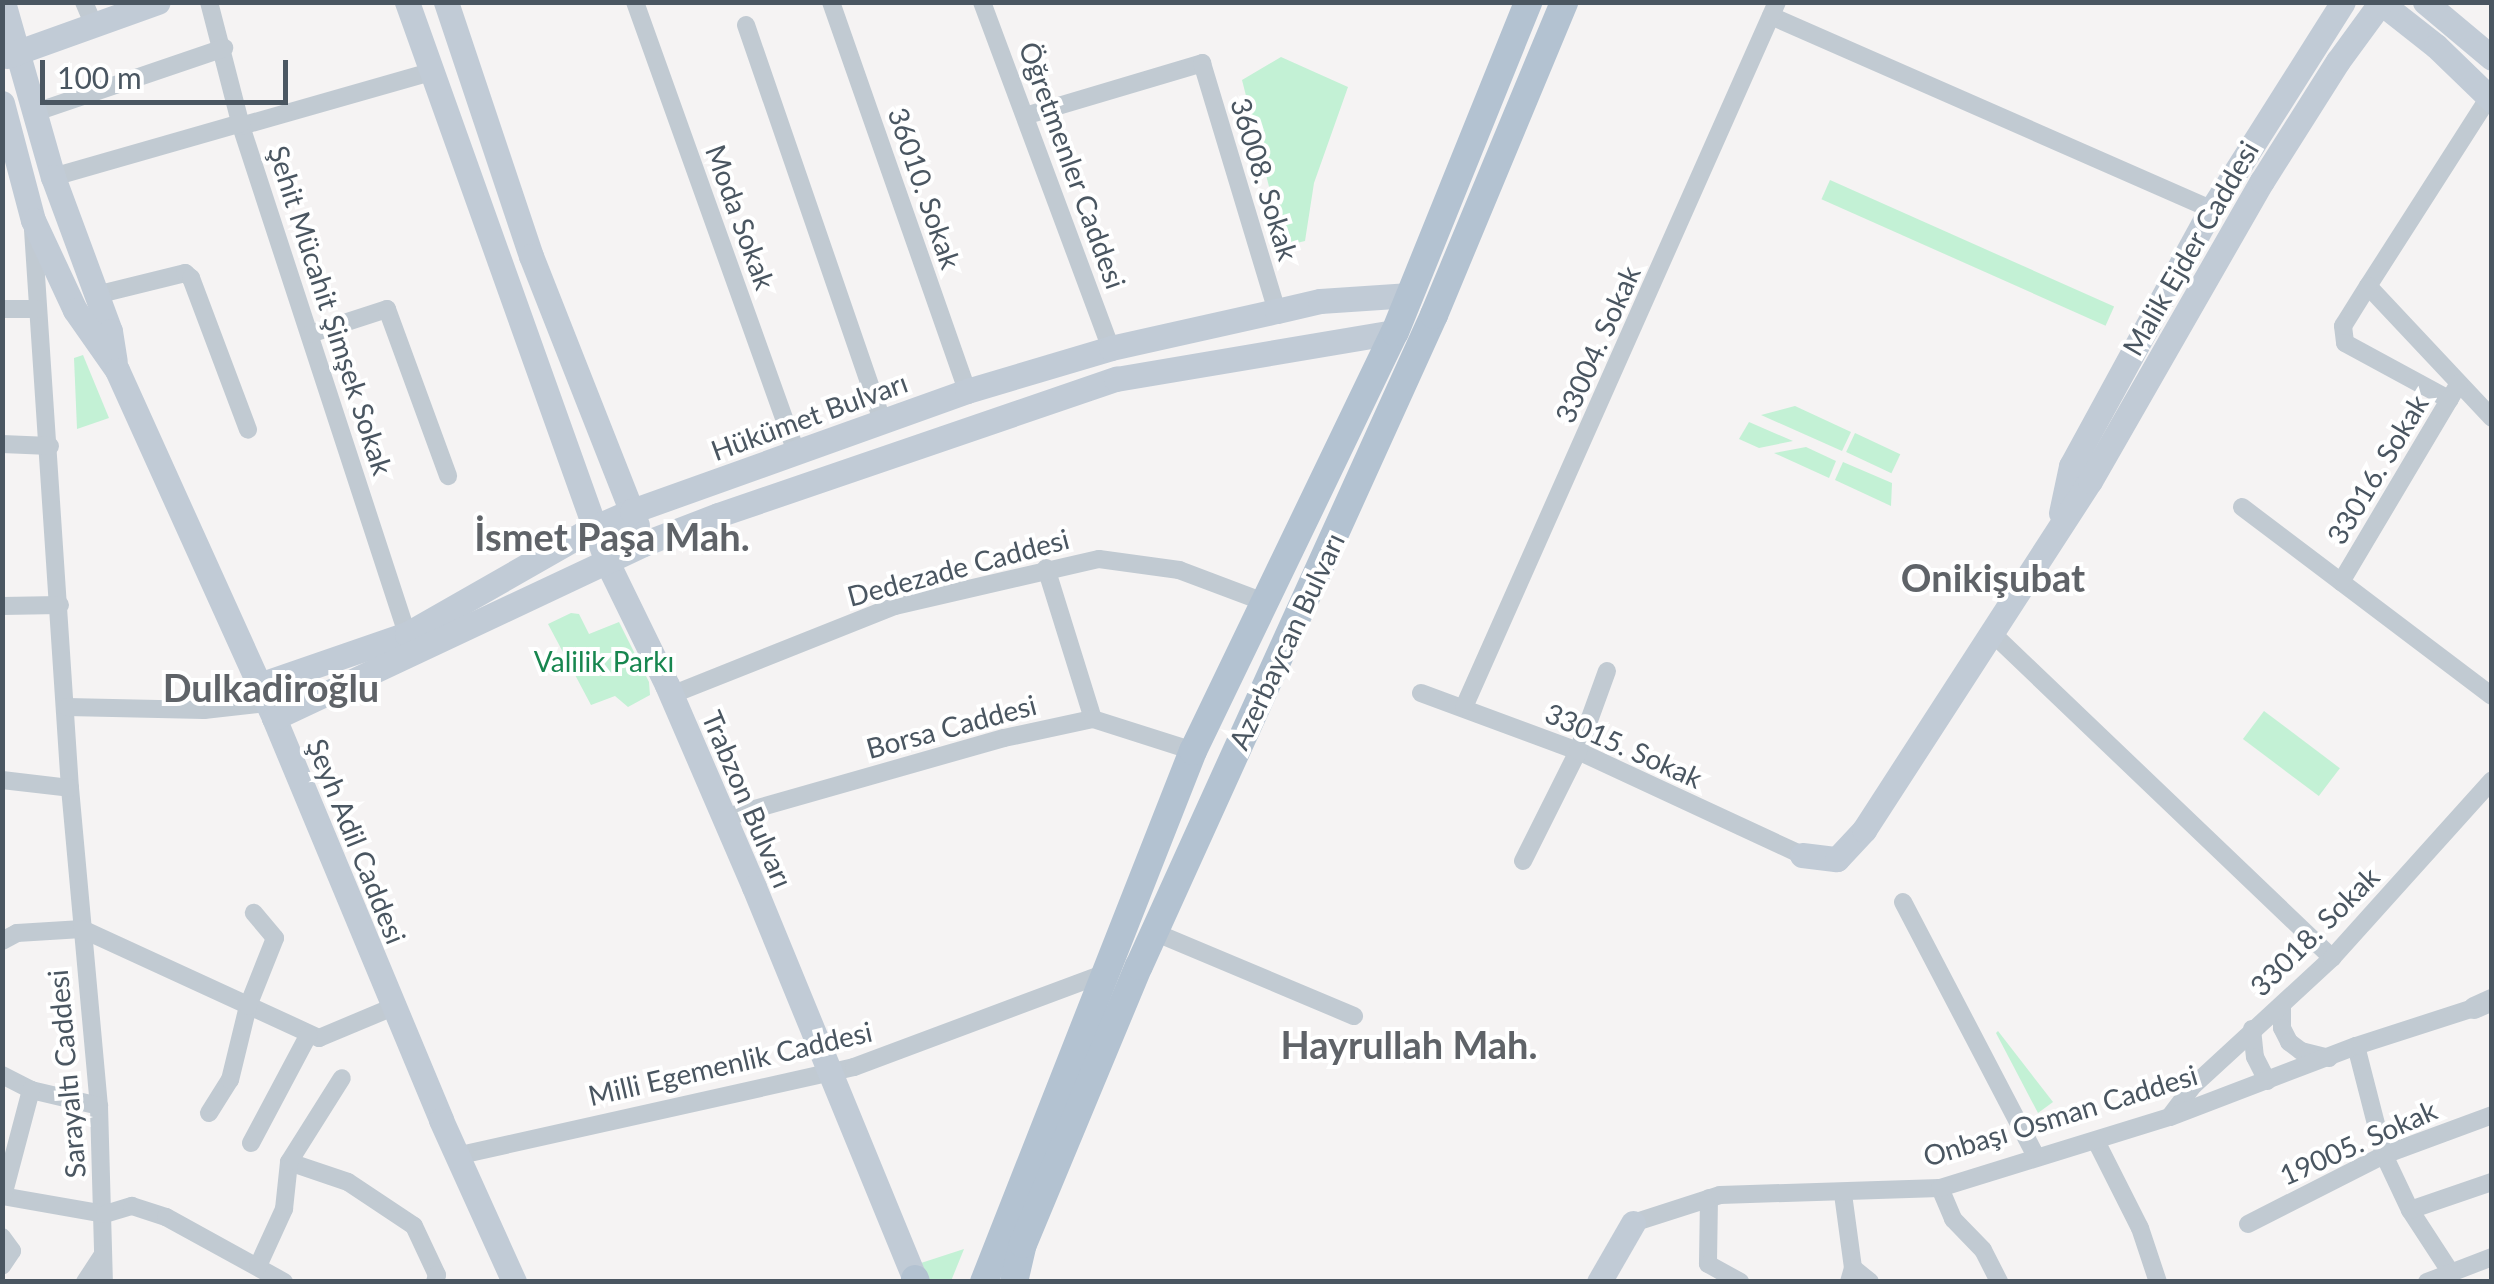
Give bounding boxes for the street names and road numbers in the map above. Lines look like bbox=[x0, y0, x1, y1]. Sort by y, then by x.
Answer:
street label: Öğretmenler Caddesi bbox=[1013, 37, 1133, 293]
street label: 36008. Sokak bbox=[1224, 94, 1306, 264]
street label: 36010. Sokak bbox=[882, 103, 968, 273]
street label: Malik Ejder Caddesi bbox=[2115, 135, 2265, 361]
street label: Moda Sokak bbox=[699, 140, 783, 294]
street label: Şehit Mücahit Şimşek Sokak bbox=[262, 141, 400, 479]
street label: 33004. Sokak bbox=[1547, 260, 1647, 428]
street label: Hükümet Bulvarı bbox=[706, 365, 912, 467]
street label: 33016. Sokak bbox=[2319, 388, 2435, 550]
street label: Dedezade Caddesi bbox=[843, 521, 1073, 613]
street label: Azerbaycan Bulvarı bbox=[1221, 528, 1351, 754]
street label: Borsa Caddesi bbox=[862, 687, 1040, 765]
street label: 33015. Sokak bbox=[1540, 695, 1708, 795]
street label: Trabzon Bulvarı bbox=[696, 706, 800, 892]
street label: Şeyh Adil Caddesi bbox=[300, 733, 414, 949]
street label: 33018. Sokak bbox=[2243, 860, 2385, 1002]
street label: Sarayaltı Caddesi bbox=[40, 968, 92, 1180]
street label: Milli Egemenlik Caddesi bbox=[585, 1014, 875, 1112]
street label: Onbaşı Osman Caddesi bbox=[1919, 1057, 2201, 1173]
street label: 19005. Sokak bbox=[2274, 1092, 2442, 1192]

